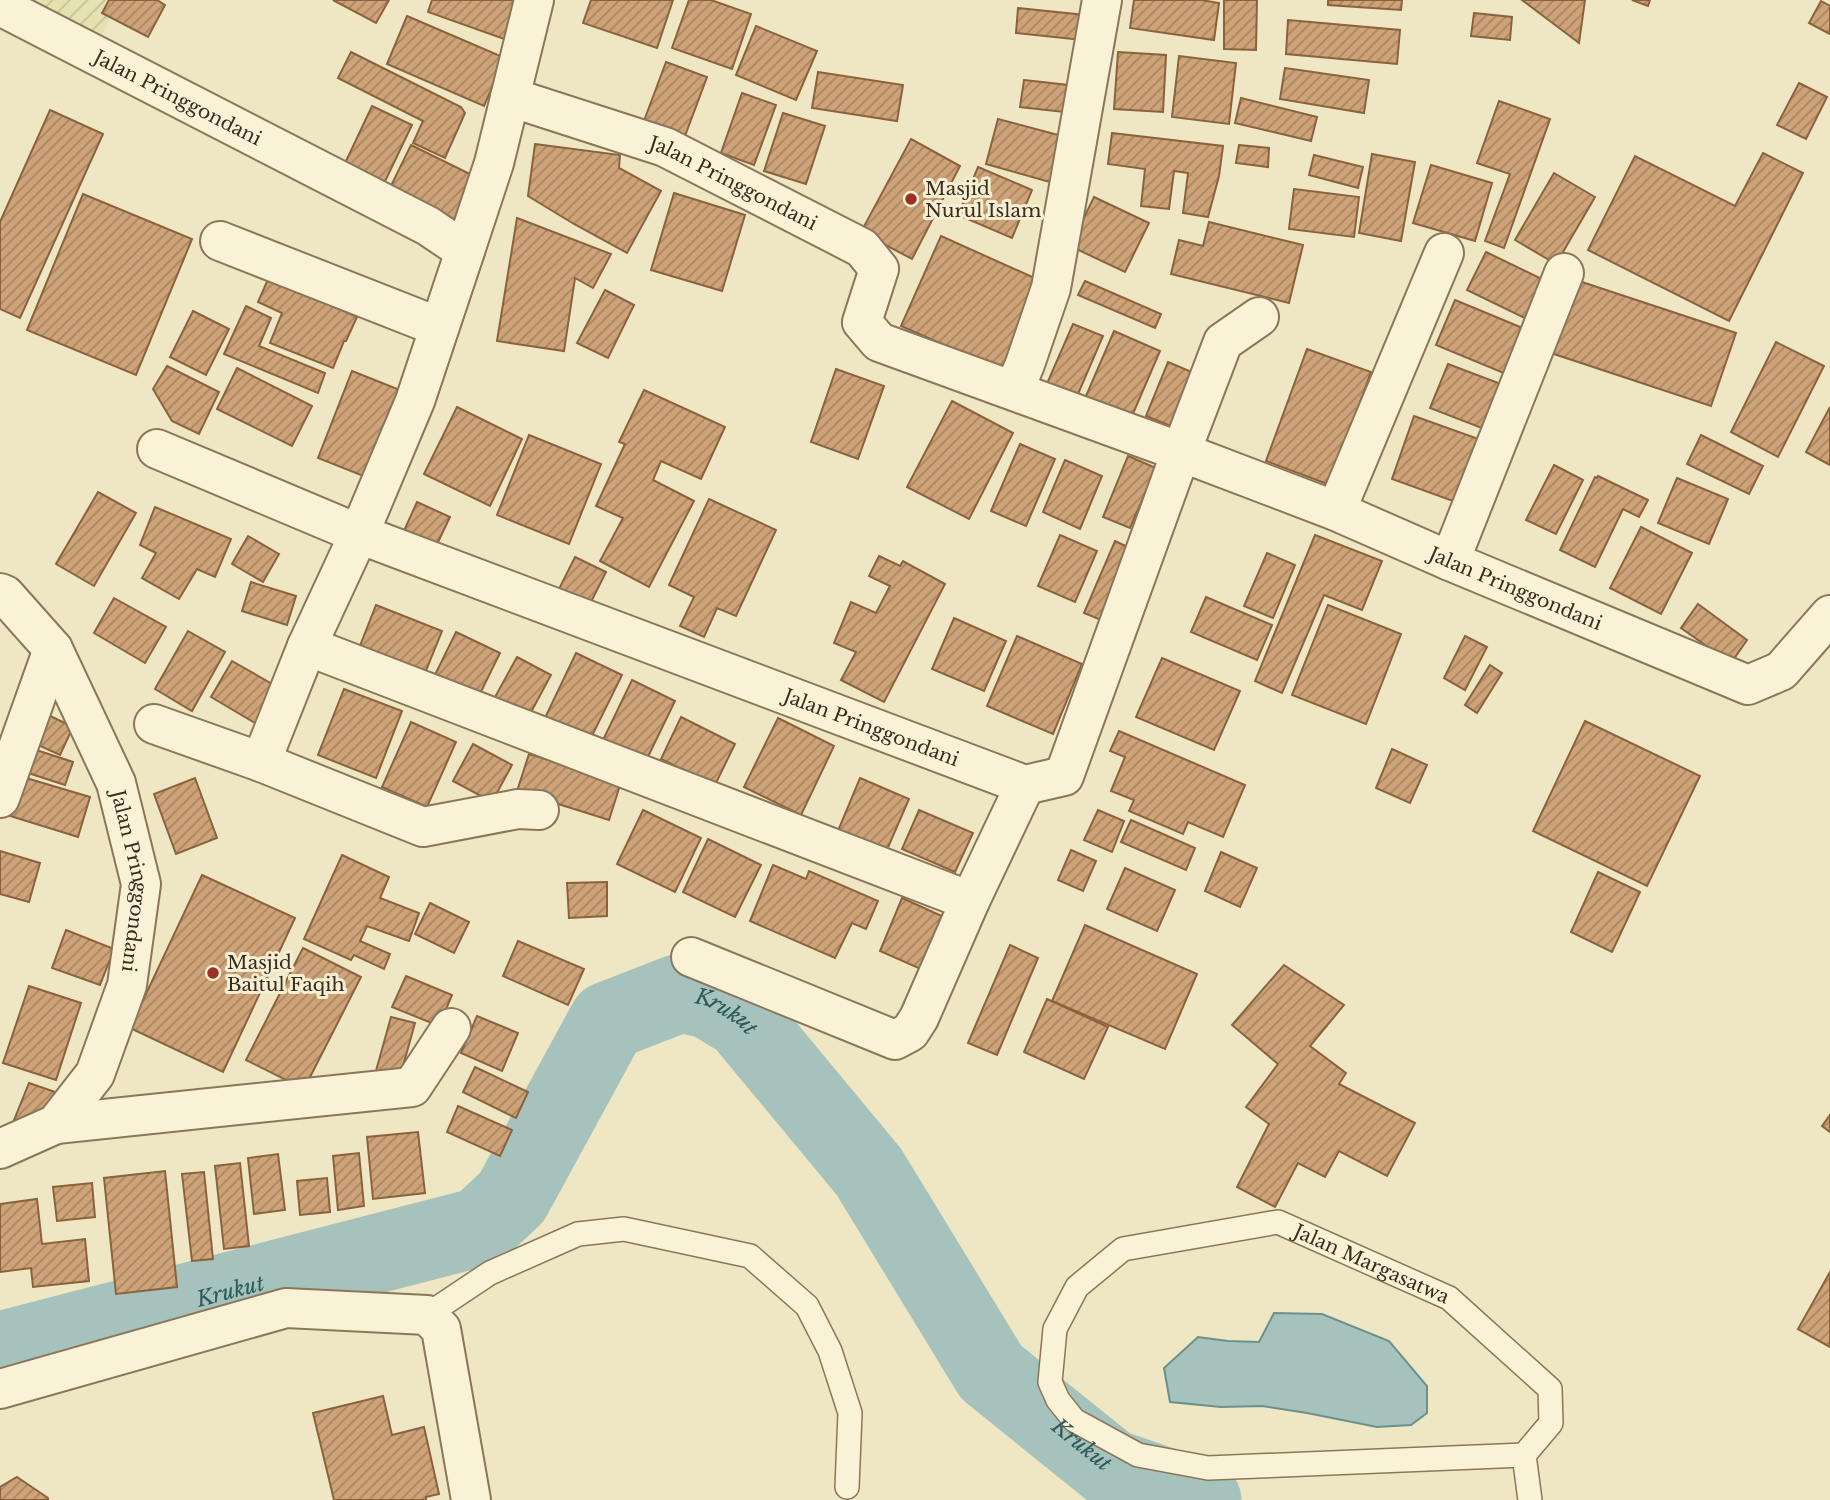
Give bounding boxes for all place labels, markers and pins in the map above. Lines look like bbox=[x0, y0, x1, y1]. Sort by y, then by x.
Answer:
place label: Masjid Nurul Islam bbox=[925, 177, 1041, 222]
marker: Masjid Nurul Islam bbox=[903, 191, 919, 207]
place label: Masjid Baitul Faqih bbox=[227, 951, 345, 996]
marker: Masjid Baitul Faqih bbox=[205, 965, 221, 981]

